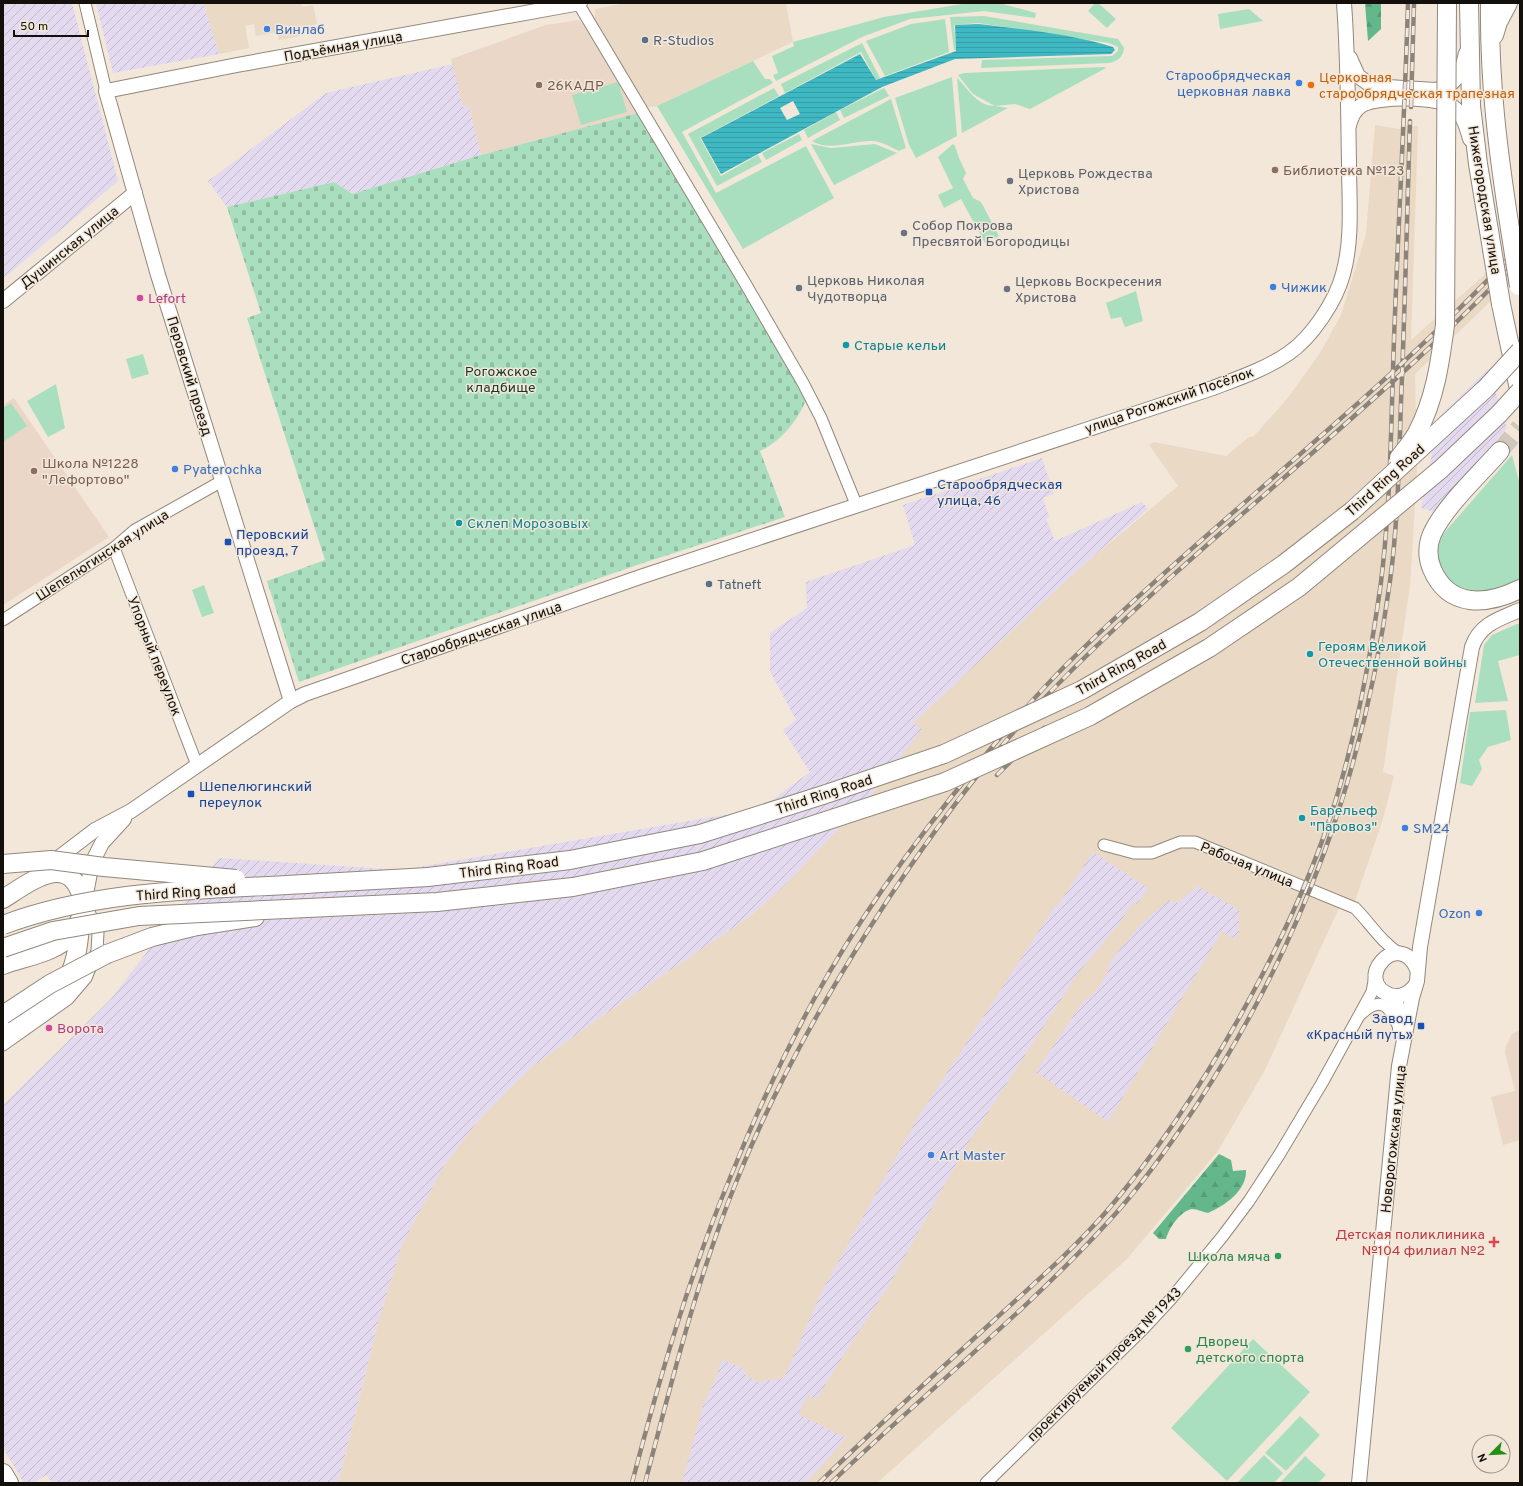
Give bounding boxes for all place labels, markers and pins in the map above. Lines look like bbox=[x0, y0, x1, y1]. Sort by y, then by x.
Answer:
place label: Винлаб bbox=[275, 22, 325, 39]
marker: Винлаб bbox=[262, 24, 272, 34]
place label: R-Studios bbox=[653, 33, 714, 50]
marker: R-Studios bbox=[640, 35, 650, 45]
place label: Старообрядческая церковная лавка bbox=[1166, 68, 1291, 101]
place label: Церковная старообрядческая трапезная bbox=[1319, 70, 1515, 103]
place label: 26КАДР bbox=[547, 78, 604, 95]
marker: Старообрядческая церковная лавка bbox=[1294, 78, 1304, 88]
marker: 26КАДР bbox=[534, 80, 544, 90]
marker: Церковная старообрядческая трапезная bbox=[1306, 80, 1316, 90]
place label: Библиотека №123 bbox=[1283, 163, 1404, 180]
marker: Библиотека №123 bbox=[1270, 165, 1280, 175]
place label: Церковь Рождества Христова bbox=[1018, 166, 1153, 199]
marker: Церковь Рождества Христова bbox=[1005, 176, 1015, 186]
place label: Собор Покрова Пресвятой Богородицы bbox=[912, 218, 1070, 251]
marker: Собор Покрова Пресвятой Богородицы bbox=[899, 228, 909, 238]
place label: Церковь Николая Чудотворца bbox=[807, 273, 925, 306]
place label: Церковь Воскресения Христова bbox=[1015, 274, 1162, 307]
place label: Чижик bbox=[1281, 280, 1327, 297]
marker: Чижик bbox=[1268, 282, 1278, 292]
marker: Церковь Николая Чудотворца bbox=[794, 283, 804, 293]
marker: Церковь Воскресения Христова bbox=[1002, 284, 1012, 294]
place label: Lefort bbox=[148, 291, 186, 308]
marker: Lefort bbox=[135, 293, 145, 303]
place label: Старые кельи bbox=[854, 338, 946, 355]
marker: Старые кельи bbox=[841, 340, 851, 350]
place label: Школа №1228 "Лефортово" bbox=[42, 456, 139, 489]
place label: Pyaterochka bbox=[183, 462, 262, 479]
marker: Pyaterochka bbox=[170, 464, 180, 474]
marker: Школа №1228 "Лефортово" bbox=[29, 466, 39, 476]
place label: Старообрядческая улица, 46 bbox=[937, 477, 1062, 510]
marker: Старообрядческая улица, 46 bbox=[924, 487, 934, 497]
place label: Склеп Морозовых bbox=[467, 516, 588, 533]
marker: Склеп Морозовых bbox=[454, 518, 464, 528]
place label: Перовский проезд, 7 bbox=[236, 527, 309, 560]
marker: Перовский проезд, 7 bbox=[223, 537, 233, 547]
place label: Tatneft bbox=[717, 577, 762, 594]
marker: Tatneft bbox=[704, 579, 714, 589]
place label: Героям Великой Отечественной войны bbox=[1318, 639, 1467, 672]
marker: Героям Великой Отечественной войны bbox=[1305, 649, 1315, 659]
place label: Шепелюгинский переулок bbox=[199, 779, 312, 812]
marker: Шепелюгинский переулок bbox=[186, 789, 196, 799]
place label: Барельеф "Паровоз" bbox=[1310, 803, 1378, 836]
marker: Барельеф "Паровоз" bbox=[1297, 813, 1307, 823]
place label: SM24 bbox=[1413, 821, 1450, 838]
marker: SM24 bbox=[1400, 823, 1410, 833]
place label: Ozon bbox=[1438, 906, 1471, 923]
marker: Ozon bbox=[1474, 908, 1484, 918]
place label: Завод «Красный путь» bbox=[1306, 1011, 1413, 1044]
place label: Ворота bbox=[57, 1021, 104, 1038]
marker: Завод «Красный путь» bbox=[1416, 1021, 1426, 1031]
marker: Ворота bbox=[44, 1023, 54, 1033]
place label: Art Master bbox=[939, 1148, 1006, 1165]
marker: Art Master bbox=[926, 1150, 936, 1160]
place label: Детская поликлиника №104 филиал №2 bbox=[1335, 1227, 1485, 1260]
marker: Детская поликлиника №104 филиал №2 bbox=[1488, 1236, 1500, 1248]
place label: Школа мяча bbox=[1188, 1249, 1270, 1266]
marker: Школа мяча bbox=[1273, 1251, 1283, 1261]
place label: Дворец детского спорта bbox=[1196, 1334, 1304, 1367]
marker: Дворец детского спорта bbox=[1183, 1344, 1193, 1354]

